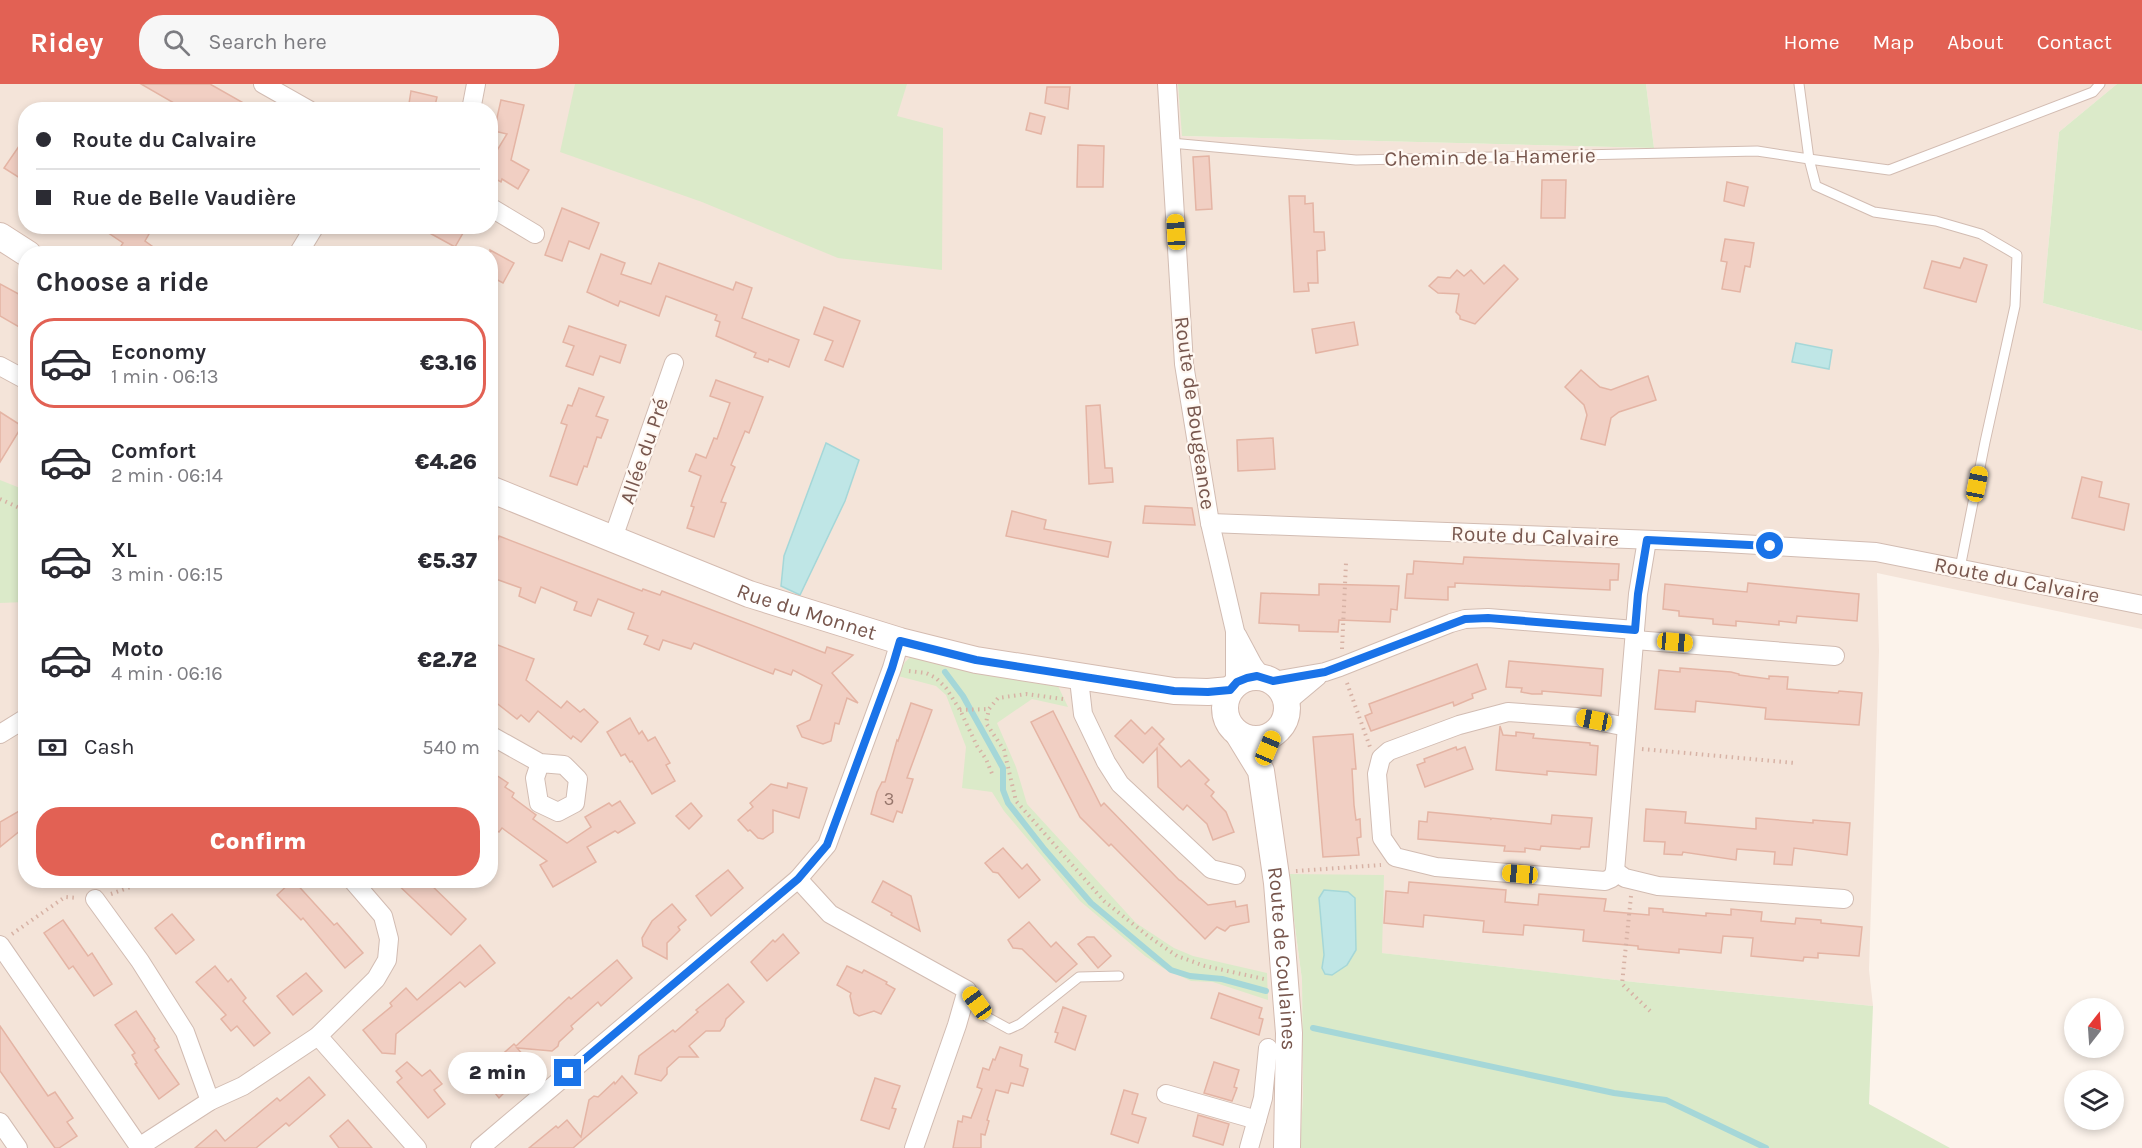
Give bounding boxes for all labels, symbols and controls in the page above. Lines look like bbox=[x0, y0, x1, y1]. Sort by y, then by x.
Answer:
search box bbox=[139, 15, 559, 69]
text: Ridey bbox=[30, 26, 103, 59]
icon: search bbox=[160, 26, 193, 59]
text: Search here bbox=[208, 29, 327, 55]
text: Home bbox=[1784, 30, 1840, 54]
text: Map bbox=[1873, 30, 1914, 54]
text: About bbox=[1947, 30, 2004, 54]
text: Contact bbox=[2037, 30, 2112, 54]
text: Route du Calvaire bbox=[72, 127, 256, 153]
street label: Chemin de la Hamerie bbox=[1384, 143, 1596, 171]
text: Rue de Belle Vaudière bbox=[72, 185, 296, 211]
car bbox=[1166, 214, 1186, 250]
text: Choose a ride bbox=[36, 266, 209, 298]
street label: Route de Bougeance bbox=[1170, 315, 1220, 511]
icon: car bbox=[39, 336, 93, 390]
text: Economy bbox=[111, 339, 206, 365]
text: €3.16 bbox=[420, 350, 477, 376]
text: 1 min · 06:13 bbox=[111, 365, 219, 388]
street label: Allée du Pré bbox=[615, 395, 673, 507]
icon: car bbox=[39, 435, 93, 489]
text: Comfort bbox=[111, 438, 196, 464]
text: €4.26 bbox=[415, 449, 477, 475]
text: 2 min · 06:14 bbox=[111, 464, 223, 487]
car bbox=[1965, 465, 1989, 503]
street label: Route du Calvaire bbox=[1451, 521, 1619, 551]
route start bbox=[1756, 532, 1783, 559]
icon: car bbox=[39, 534, 93, 588]
text: XL bbox=[111, 537, 137, 563]
text: €5.37 bbox=[418, 548, 477, 574]
street label: Route du Calvaire bbox=[1932, 552, 2102, 608]
text: 3 min · 06:15 bbox=[111, 563, 223, 586]
street label: Rue du Monnet bbox=[733, 578, 880, 645]
car bbox=[1656, 631, 1694, 653]
icon: car bbox=[39, 633, 93, 687]
text: Moto bbox=[111, 636, 164, 662]
text: €2.72 bbox=[418, 647, 477, 673]
text: 4 min · 06:16 bbox=[111, 662, 223, 685]
car bbox=[1575, 708, 1613, 732]
car bbox=[1253, 728, 1283, 768]
icon: cash bbox=[36, 731, 69, 764]
text: Cash bbox=[84, 734, 134, 760]
text: 540 m bbox=[422, 736, 480, 759]
house number: 3 bbox=[884, 788, 894, 810]
button: Confirm bbox=[36, 807, 480, 876]
car bbox=[1501, 863, 1539, 885]
street label: Route de Coulaines bbox=[1263, 865, 1301, 1051]
car bbox=[959, 983, 995, 1023]
north arrow bbox=[2064, 998, 2124, 1058]
map controls bbox=[2064, 998, 2124, 1130]
callout: 2 min bbox=[448, 1052, 547, 1094]
route end bbox=[554, 1059, 581, 1086]
text: 2 min bbox=[469, 1061, 526, 1084]
button: layers bbox=[2064, 1070, 2124, 1130]

